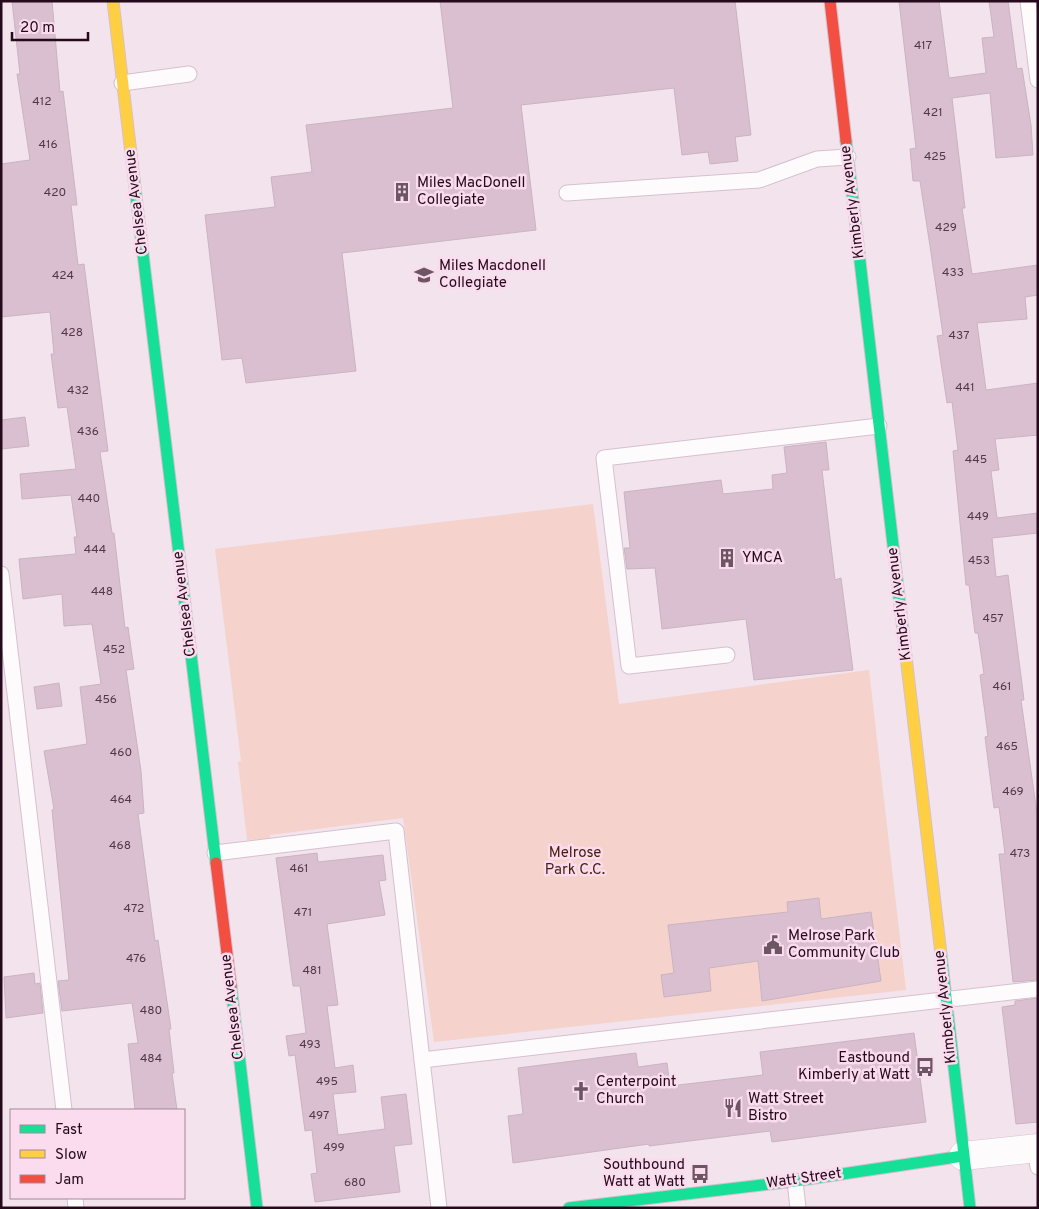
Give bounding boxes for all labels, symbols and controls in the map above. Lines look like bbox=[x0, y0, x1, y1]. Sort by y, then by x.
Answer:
scale bar bbox=[12, 10, 89, 42]
text: 20 m bbox=[20, 19, 55, 38]
house number: 417 bbox=[914, 38, 932, 54]
house number: 412 bbox=[32, 94, 52, 110]
house number: 421 bbox=[923, 105, 943, 121]
house number: 416 bbox=[38, 137, 58, 153]
street label: Kimberly Avenue bbox=[837, 144, 869, 260]
street label: Chelsea Avenue bbox=[121, 148, 153, 256]
house number: 425 bbox=[924, 149, 946, 165]
place label: Miles MacDonell Collegiate bbox=[417, 174, 525, 210]
building icon: Miles MacDonell Collegiate bbox=[391, 181, 413, 203]
house number: 420 bbox=[44, 185, 66, 201]
house number: 429 bbox=[935, 220, 957, 236]
place label: Miles Macdonell Collegiate bbox=[439, 257, 546, 293]
school or university icon: Miles Macdonell Collegiate bbox=[413, 264, 435, 286]
house number: 433 bbox=[942, 265, 964, 281]
house number: 424 bbox=[52, 268, 74, 284]
house number: 428 bbox=[61, 325, 83, 341]
house number: 437 bbox=[949, 328, 969, 344]
house number: 441 bbox=[955, 380, 975, 396]
house number: 432 bbox=[67, 383, 89, 399]
house number: 436 bbox=[77, 424, 99, 440]
house number: 445 bbox=[965, 452, 987, 468]
house number: 440 bbox=[78, 491, 100, 507]
house number: 449 bbox=[967, 509, 989, 525]
house number: 444 bbox=[84, 542, 106, 558]
street label: Kimberly Avenue bbox=[884, 546, 916, 662]
building icon: YMCA bbox=[716, 547, 738, 569]
place label: YMCA bbox=[742, 549, 783, 568]
street label: Chelsea Avenue bbox=[169, 550, 201, 658]
house number: 453 bbox=[968, 553, 990, 569]
house number: 448 bbox=[91, 584, 113, 600]
house number: 457 bbox=[982, 611, 1004, 627]
house number: 452 bbox=[103, 642, 125, 658]
house number: 461 bbox=[992, 679, 1012, 695]
house number: 456 bbox=[95, 692, 117, 708]
house number: 465 bbox=[996, 739, 1018, 755]
house number: 460 bbox=[110, 745, 132, 761]
house number: 469 bbox=[1002, 784, 1024, 800]
house number: 464 bbox=[110, 792, 132, 808]
house number: 468 bbox=[109, 838, 131, 854]
park label: Melrose Park C.C. bbox=[545, 844, 605, 880]
house number: 473 bbox=[1010, 846, 1030, 862]
house number: 461 bbox=[289, 861, 309, 877]
house number: 472 bbox=[124, 901, 144, 917]
house number: 471 bbox=[294, 905, 312, 921]
place label: Melrose Park Community Club bbox=[788, 927, 900, 963]
public building icon: Melrose Park Community Club bbox=[762, 934, 784, 956]
street label: Kimberly Avenue bbox=[931, 949, 961, 1065]
house number: 476 bbox=[126, 951, 146, 967]
street label: Chelsea Avenue bbox=[217, 953, 249, 1061]
house number: 481 bbox=[302, 963, 322, 979]
house number: 480 bbox=[140, 1003, 162, 1019]
house number: 493 bbox=[299, 1037, 321, 1053]
place label: Eastbound Kimberly at Watt bbox=[798, 1049, 910, 1085]
house number: 484 bbox=[140, 1051, 162, 1067]
bus stop icon: Eastbound Kimberly at Watt bbox=[914, 1056, 936, 1078]
place label: Centerpoint Church bbox=[596, 1073, 677, 1109]
house number: 495 bbox=[316, 1074, 338, 1090]
church icon: Centerpoint Church bbox=[570, 1080, 592, 1102]
place label: Watt Street Bistro bbox=[748, 1090, 824, 1126]
restaurant icon: Watt Street Bistro bbox=[722, 1097, 744, 1119]
house number: 497 bbox=[309, 1108, 329, 1124]
legend bbox=[10, 1109, 185, 1199]
text: Fast bbox=[55, 1121, 83, 1140]
house number: 499 bbox=[323, 1140, 345, 1156]
text: Slow bbox=[55, 1146, 87, 1165]
place label: Southbound Watt at Watt bbox=[603, 1156, 685, 1192]
bus stop icon: Southbound Watt at Watt bbox=[689, 1163, 711, 1185]
street label: Watt Street bbox=[765, 1164, 843, 1194]
text: Jam bbox=[55, 1171, 84, 1190]
house number: 680 bbox=[344, 1175, 366, 1191]

